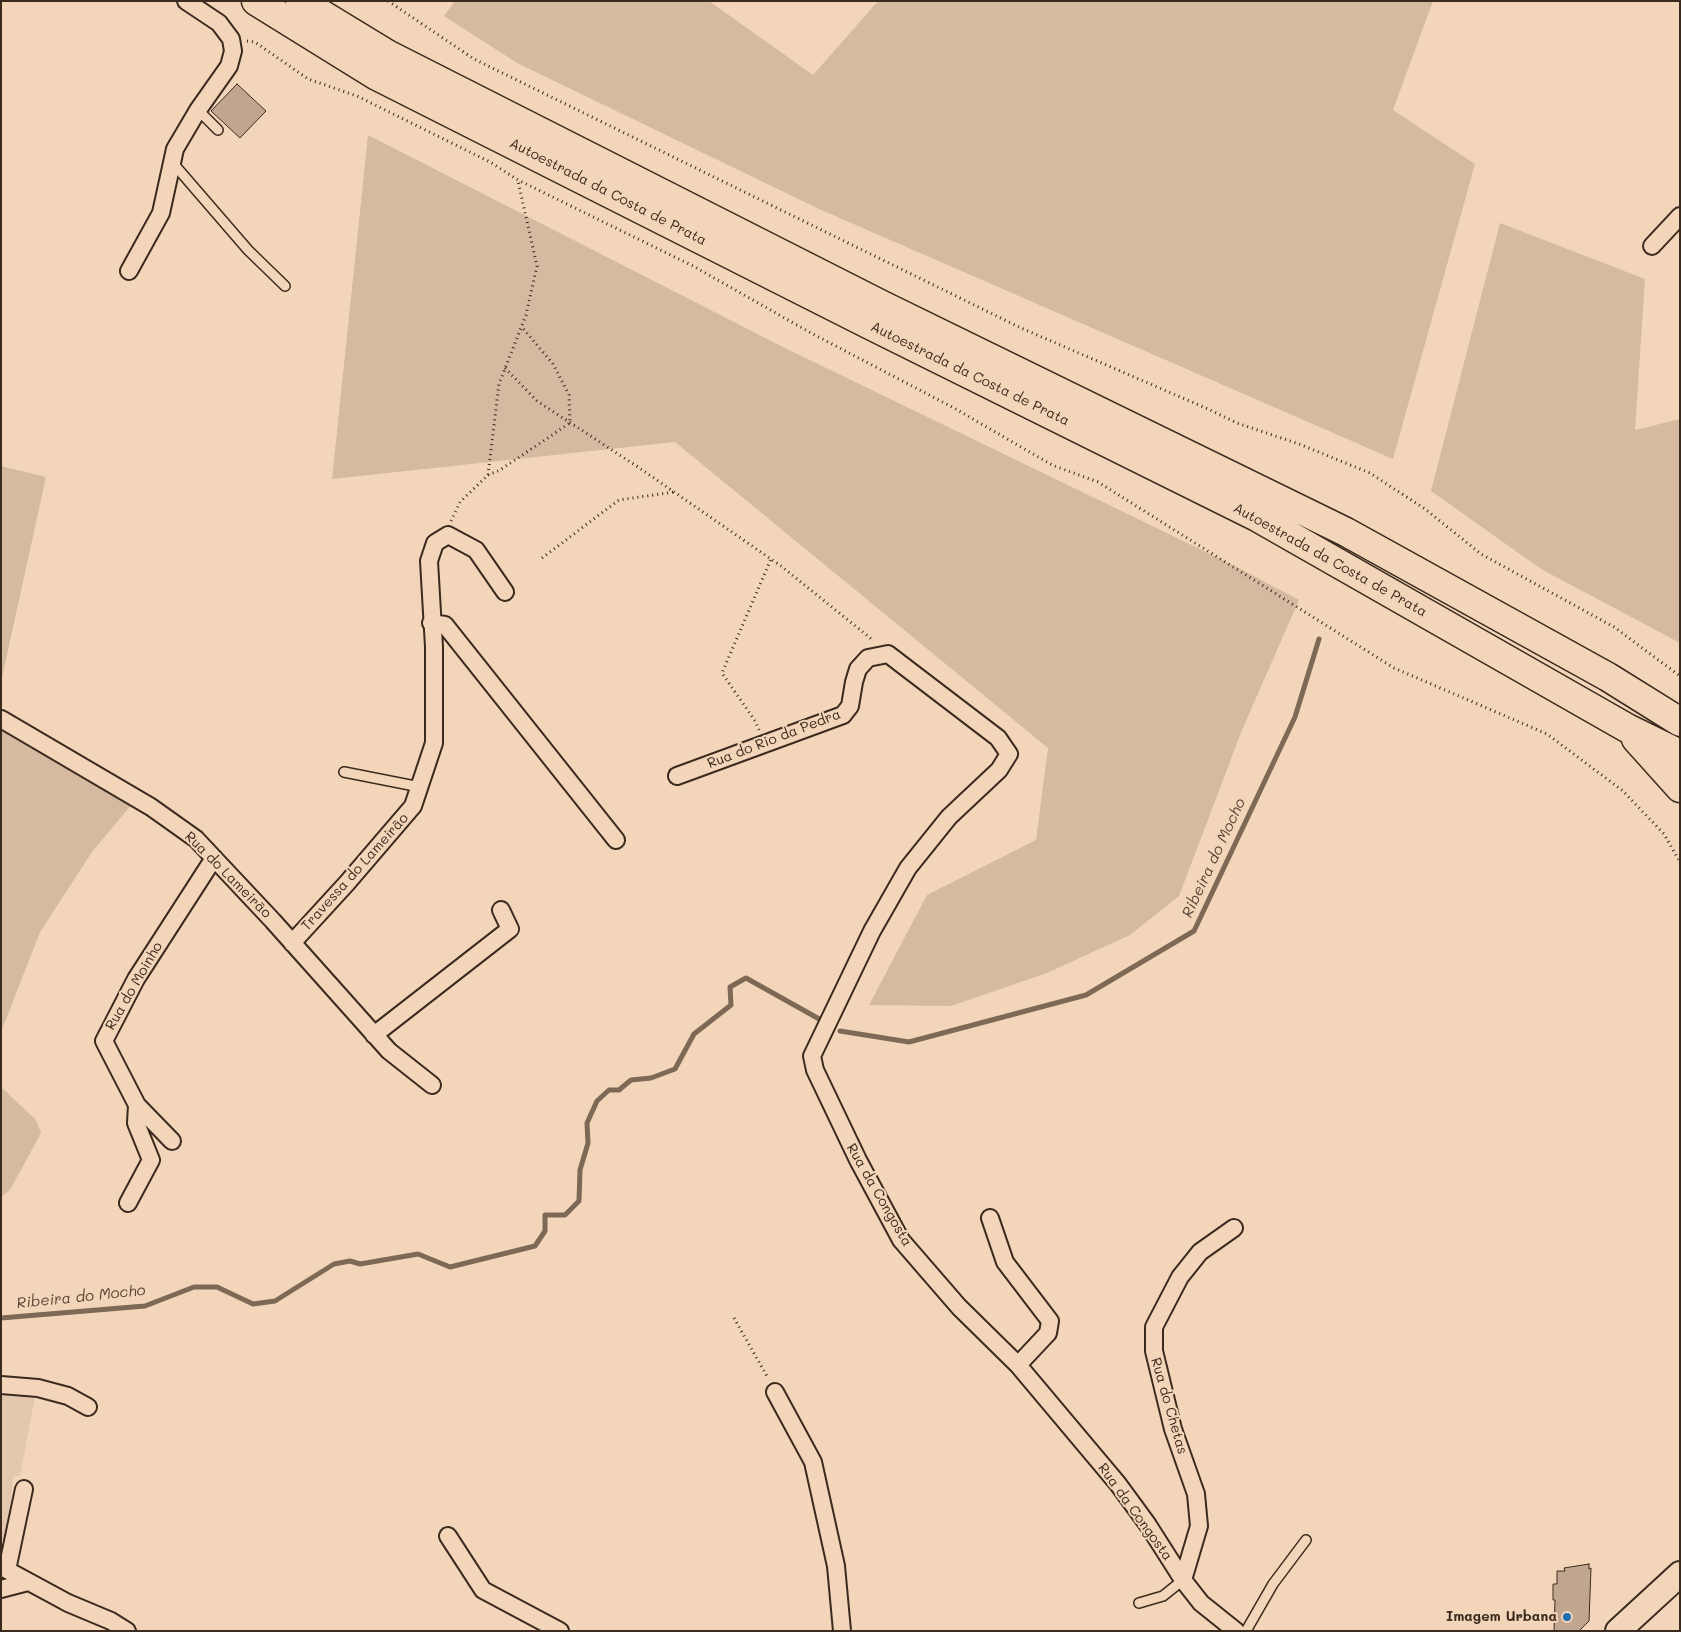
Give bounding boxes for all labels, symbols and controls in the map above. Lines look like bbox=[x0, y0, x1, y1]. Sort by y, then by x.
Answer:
street label: Autoestrada da Costa de Prata bbox=[507, 135, 709, 249]
street label: Autoestrada da Costa de Prata bbox=[868, 318, 1072, 430]
street label: Autoestrada da Costa de Prata bbox=[1230, 500, 1430, 620]
street label: Rua do Rio da Pedra bbox=[705, 706, 843, 772]
water label: Ribeira do Mocho bbox=[1178, 795, 1250, 921]
street label: Travessa do Lameirão bbox=[298, 810, 412, 934]
street label: Rua do Lameirão bbox=[181, 828, 275, 922]
street label: Rua do Moinho bbox=[102, 939, 166, 1033]
street label: Rua da Congosta bbox=[843, 1141, 915, 1249]
water label: Ribeira do Mocho bbox=[16, 1281, 146, 1313]
street label: Rua do Chetas bbox=[1147, 1356, 1191, 1456]
street label: Rua da Congosta bbox=[1094, 1460, 1176, 1564]
place label: Imagem Urbana bbox=[1446, 1609, 1557, 1625]
marker: Imagem Urbana bbox=[1561, 1611, 1573, 1623]

